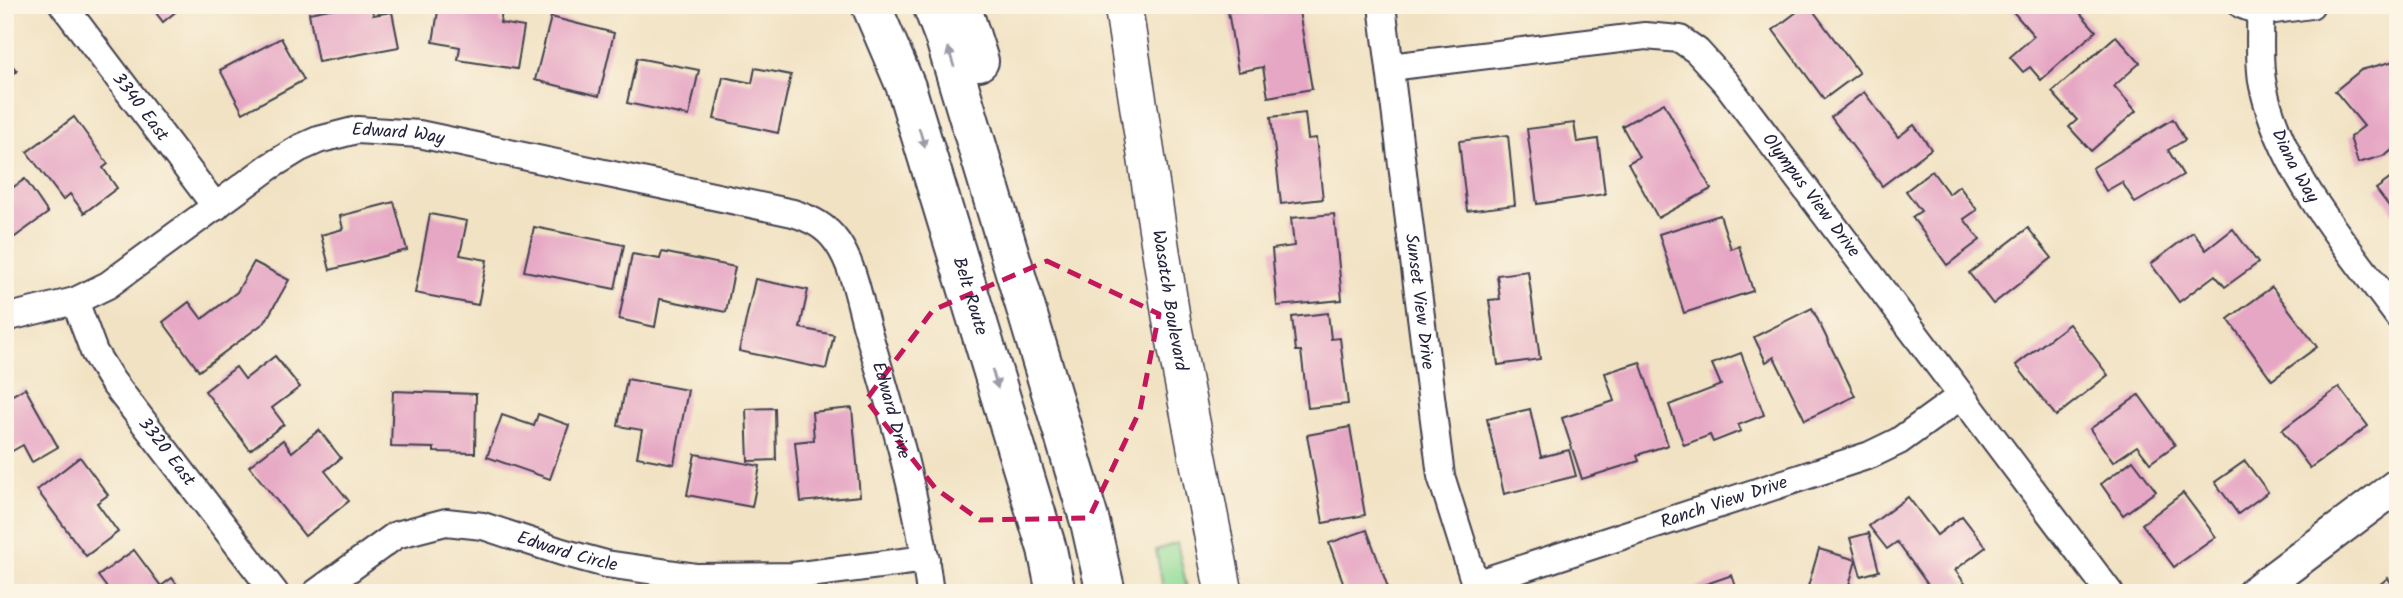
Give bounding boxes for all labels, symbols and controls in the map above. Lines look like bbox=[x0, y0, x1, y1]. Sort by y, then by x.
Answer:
one-way arrow bbox=[946, 47, 956, 68]
street label: 3340 East bbox=[104, 66, 177, 149]
street label: Edward Way bbox=[351, 115, 448, 154]
street label: Diana Way bbox=[2263, 125, 2327, 209]
one-way arrow bbox=[917, 127, 927, 148]
street label: Olympus View Drive bbox=[1754, 127, 1867, 264]
street label: Wasatch Boulevard bbox=[1143, 228, 1196, 374]
street label: Sunset View Drive bbox=[1396, 232, 1442, 371]
street label: Belt Route bbox=[944, 254, 996, 339]
street label: Edward Drive bbox=[863, 358, 918, 462]
one-way arrow bbox=[991, 368, 1001, 389]
street label: 3320 East bbox=[130, 411, 203, 494]
street label: Ranch View Drive bbox=[1657, 468, 1791, 537]
street label: Edward Circle bbox=[513, 524, 619, 580]

